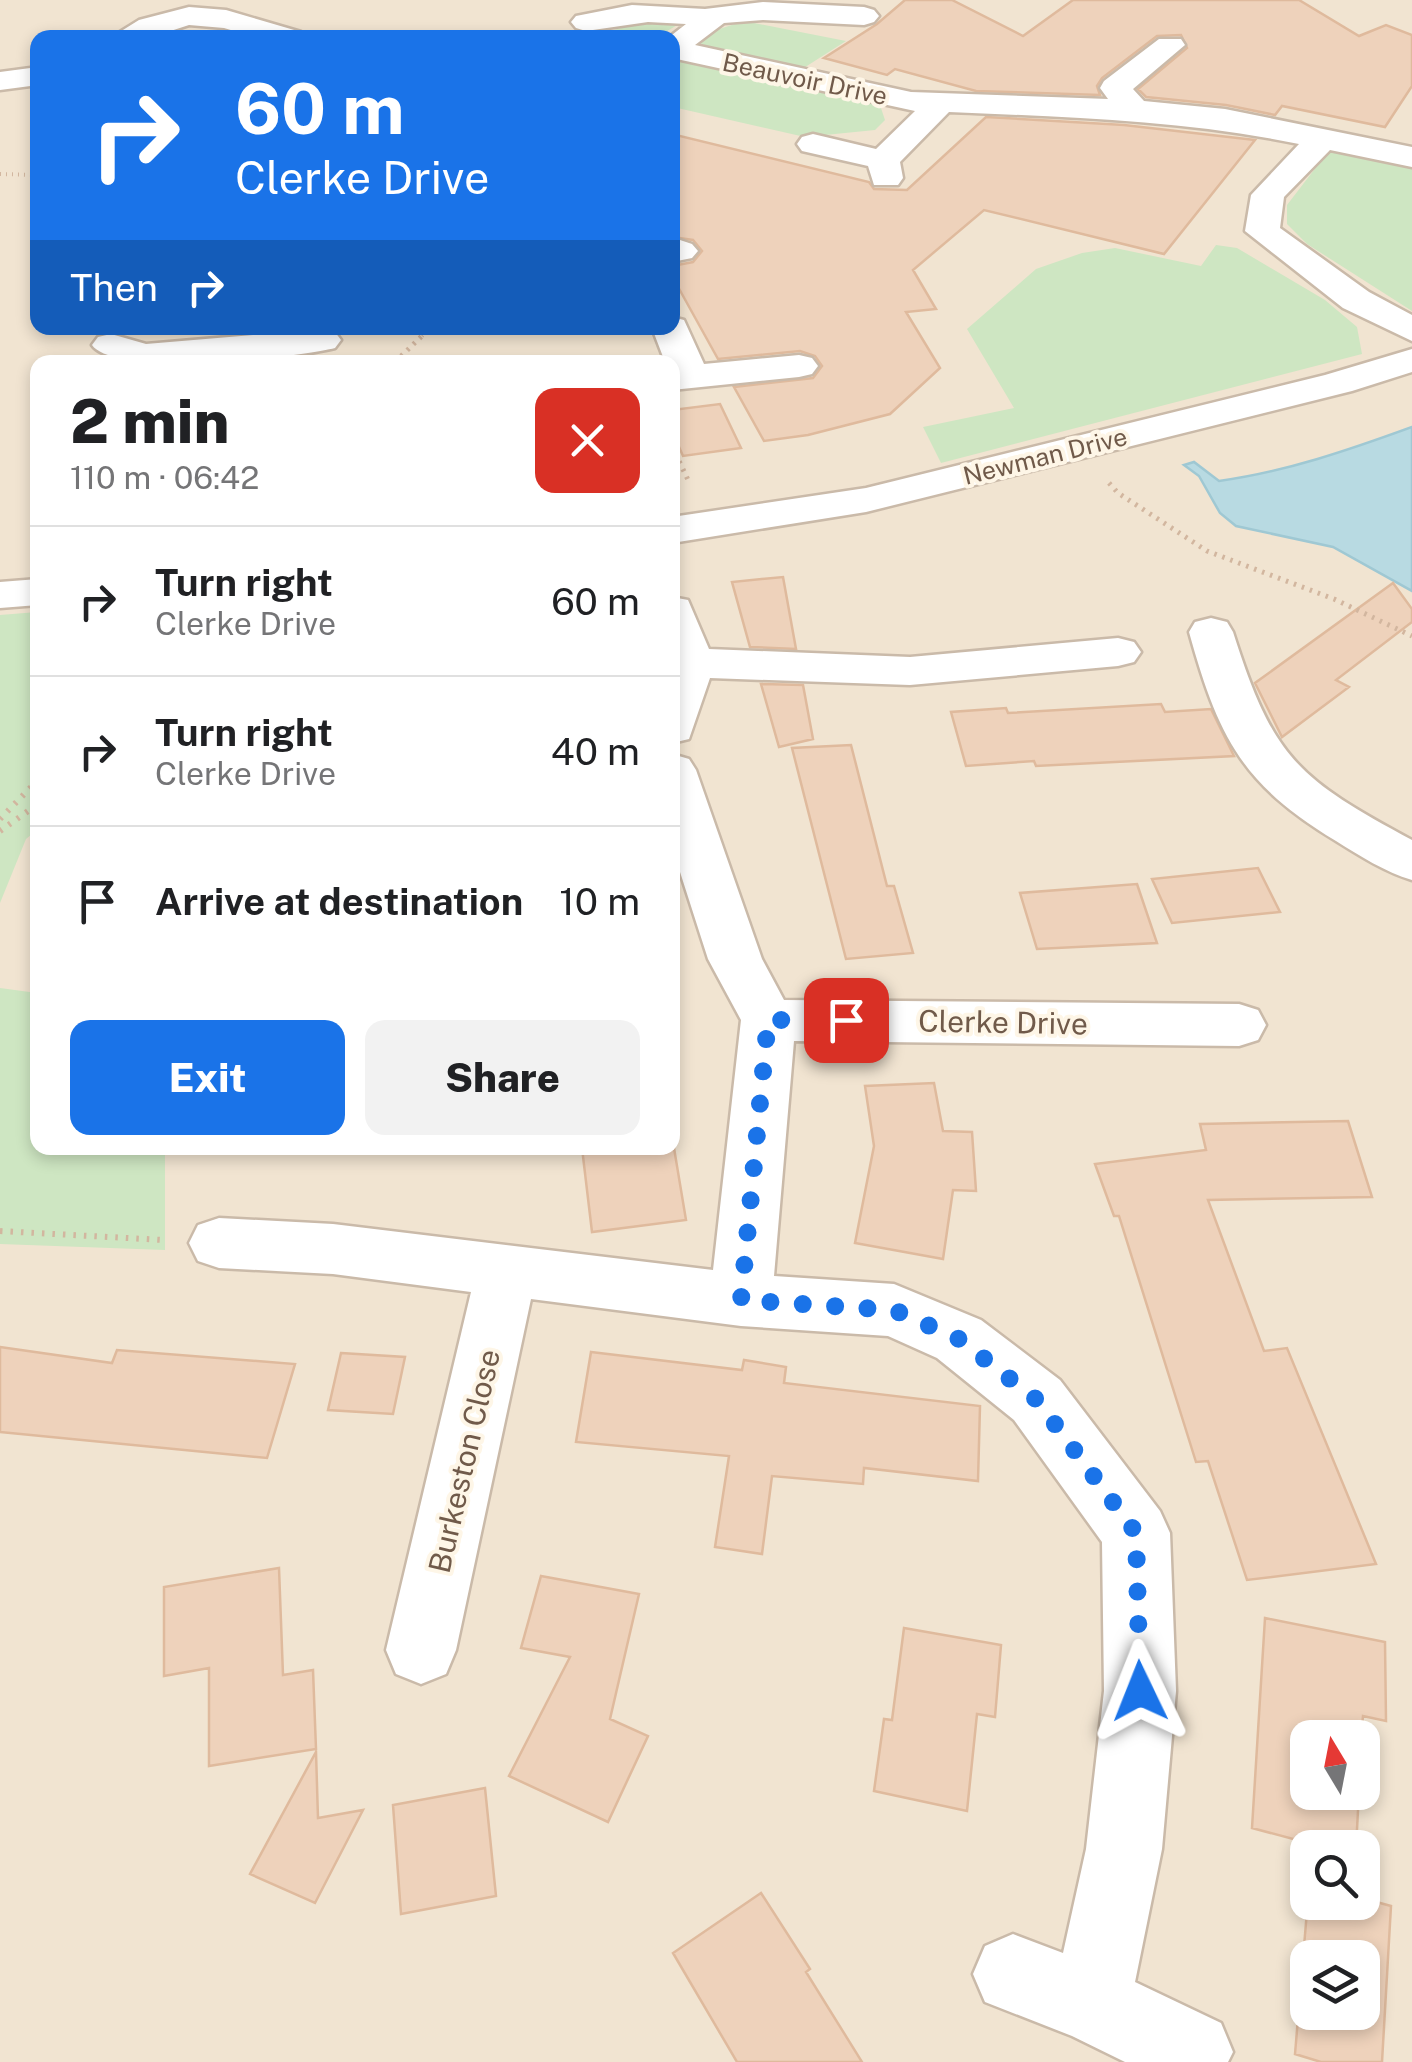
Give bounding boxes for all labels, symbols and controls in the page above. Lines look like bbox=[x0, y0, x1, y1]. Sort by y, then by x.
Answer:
street label: Beauvoir Drive bbox=[720, 47, 890, 111]
text: 60 m bbox=[235, 67, 405, 150]
icon: right bbox=[70, 70, 200, 200]
text: Clerke Drive bbox=[235, 151, 490, 204]
icon: right bbox=[178, 260, 233, 315]
text: Then bbox=[70, 265, 158, 310]
text: 2 min bbox=[70, 386, 229, 457]
button: close bbox=[535, 388, 640, 493]
street label: Newman Drive bbox=[960, 421, 1130, 491]
text: 110 m · 06:42 bbox=[70, 459, 259, 496]
text: Turn right bbox=[155, 560, 333, 605]
icon: right bbox=[70, 574, 125, 629]
text: 60 m bbox=[551, 579, 640, 624]
text: Clerke Drive bbox=[155, 605, 336, 642]
text: Turn right bbox=[155, 710, 333, 755]
icon: right bbox=[70, 724, 125, 779]
text: 40 m bbox=[551, 729, 640, 774]
text: Clerke Drive bbox=[155, 755, 336, 792]
icon: arrive bbox=[70, 874, 125, 929]
text: Arrive at destination bbox=[155, 879, 523, 924]
text: 10 m bbox=[559, 879, 640, 924]
pin bbox=[804, 978, 889, 1063]
icon: arrive bbox=[819, 993, 874, 1048]
street label: Clerke Drive bbox=[918, 1003, 1088, 1041]
button: Exit bbox=[70, 1020, 345, 1135]
button: Share bbox=[365, 1020, 640, 1135]
street label: Burkeston Close bbox=[421, 1346, 507, 1576]
position arrow bbox=[1088, 1639, 1192, 1743]
north arrow bbox=[1290, 1720, 1380, 1810]
map controls bbox=[1290, 1720, 1380, 2030]
button: search bbox=[1290, 1830, 1380, 1920]
button: layers bbox=[1290, 1940, 1380, 2030]

